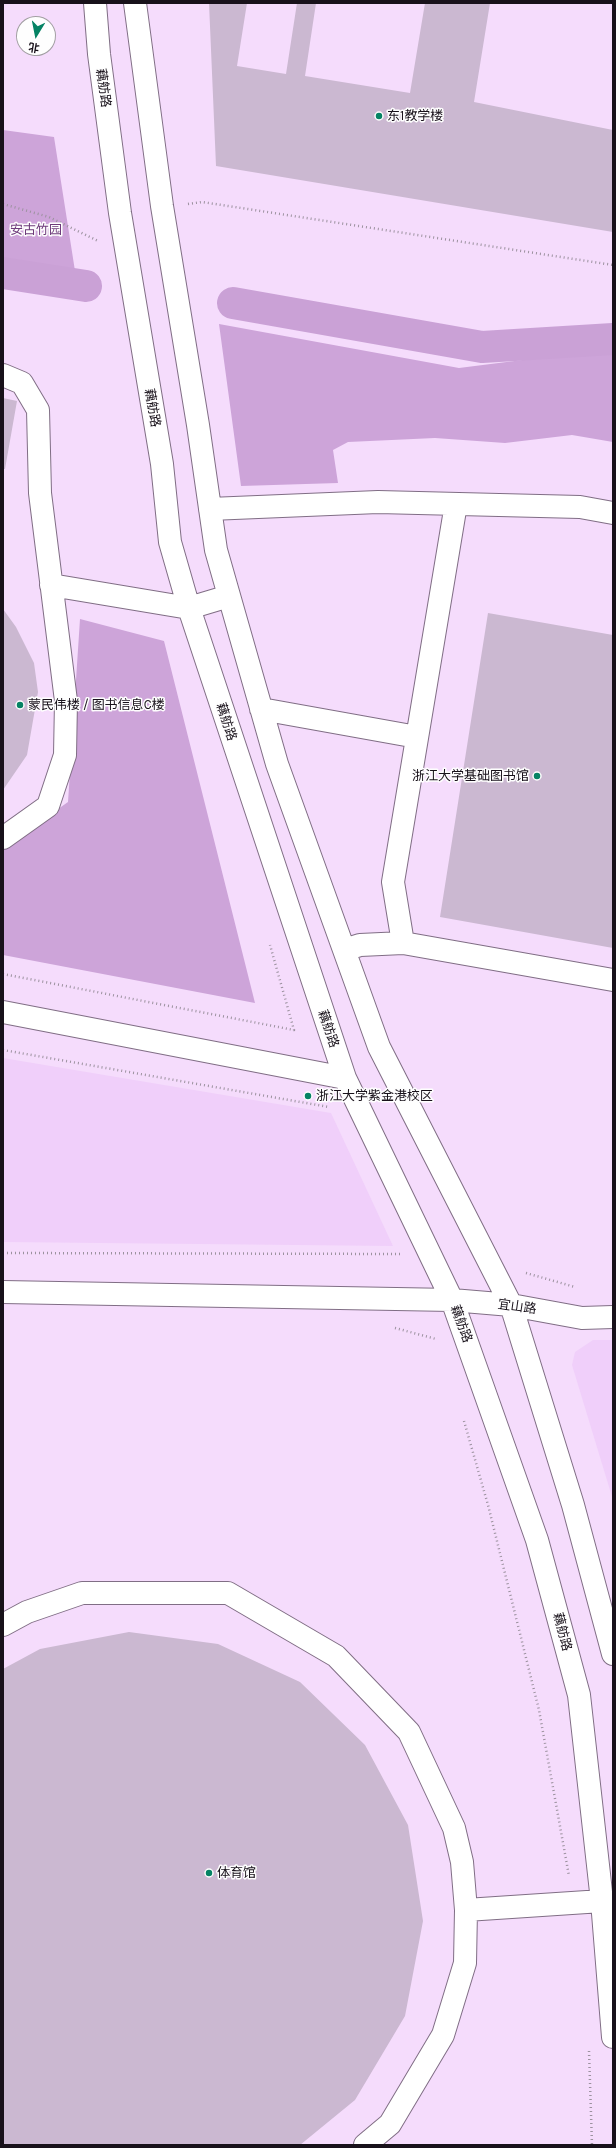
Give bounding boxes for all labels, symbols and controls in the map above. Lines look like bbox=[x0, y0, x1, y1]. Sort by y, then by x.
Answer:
north arrow bbox=[16, 16, 56, 56]
text: 北 bbox=[27, 40, 41, 55]
street label: 藕舫路 bbox=[93, 68, 113, 108]
place label: 东1教学楼 bbox=[387, 108, 443, 124]
marker: 东1教学楼 bbox=[374, 111, 384, 121]
park label: 安古竹园 bbox=[10, 222, 62, 238]
street label: 藕舫路 bbox=[141, 387, 163, 429]
place label: 蒙民伟楼 / 图书信息C楼 bbox=[28, 697, 165, 713]
marker: 蒙民伟楼 / 图书信息C楼 bbox=[15, 700, 25, 710]
street label: 藕舫路 bbox=[213, 701, 239, 743]
place label: 浙江大学基础图书馆 bbox=[412, 768, 529, 784]
marker: 浙江大学基础图书馆 bbox=[532, 771, 542, 781]
street label: 藕舫路 bbox=[314, 1008, 342, 1050]
place label: 浙江大学紫金港校区 bbox=[316, 1088, 433, 1104]
marker: 浙江大学紫金港校区 bbox=[303, 1091, 313, 1101]
street label: 宜山路 bbox=[497, 1297, 537, 1317]
street label: 藕舫路 bbox=[447, 1303, 475, 1345]
street label: 藕舫路 bbox=[549, 1611, 575, 1653]
place label: 体育馆 bbox=[217, 1865, 256, 1881]
marker: 体育馆 bbox=[204, 1868, 214, 1878]

